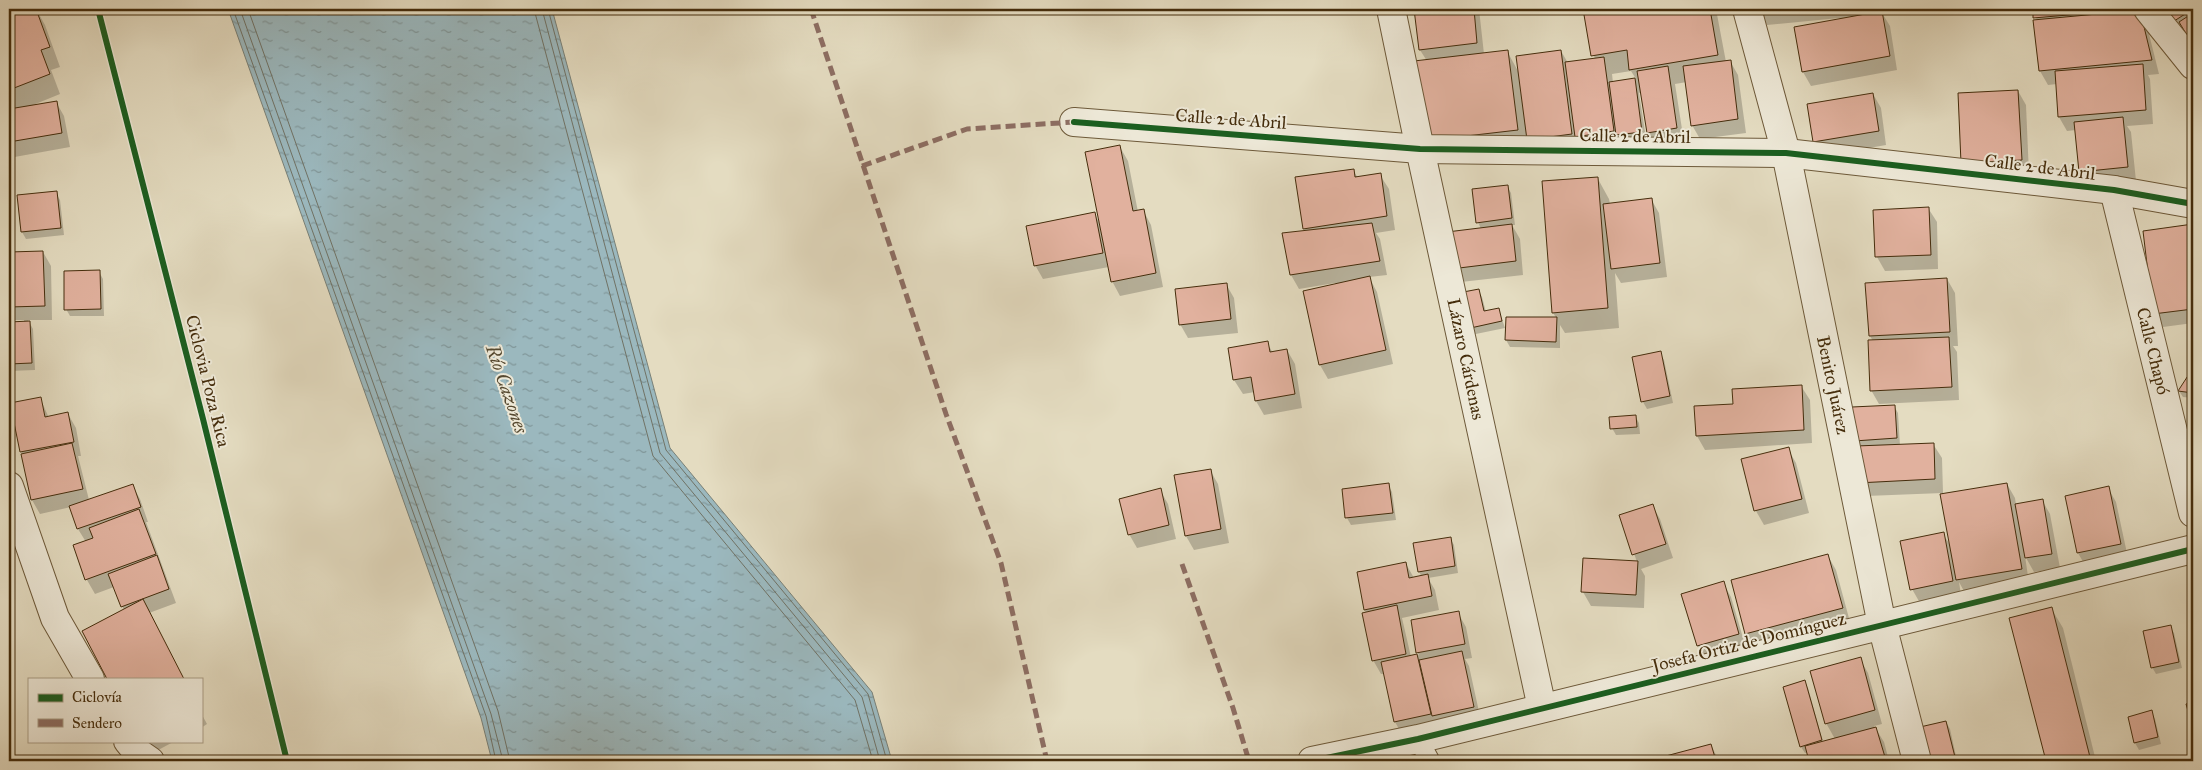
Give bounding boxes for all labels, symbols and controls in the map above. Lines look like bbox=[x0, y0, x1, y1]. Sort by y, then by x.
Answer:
street label: Calle 2 de Abril bbox=[1175, 104, 1287, 134]
street label: Calle 2 de Abril bbox=[1579, 124, 1691, 148]
street label: Calle 2 de Abril bbox=[1983, 149, 2097, 185]
street label: Lázaro Cárdenas bbox=[1442, 296, 1490, 422]
street label: Calle Chapó bbox=[2132, 305, 2174, 397]
street label: Ciclovia Poza Rica bbox=[181, 313, 235, 450]
street label: Benito Juárez bbox=[1811, 334, 1854, 436]
water label: Río Cazones bbox=[481, 341, 533, 437]
street label: Josefa Ortiz de Domínguez bbox=[1648, 607, 1849, 678]
legend bbox=[28, 678, 202, 742]
text: Ciclovía bbox=[72, 688, 123, 706]
text: Sendero bbox=[72, 714, 122, 732]

